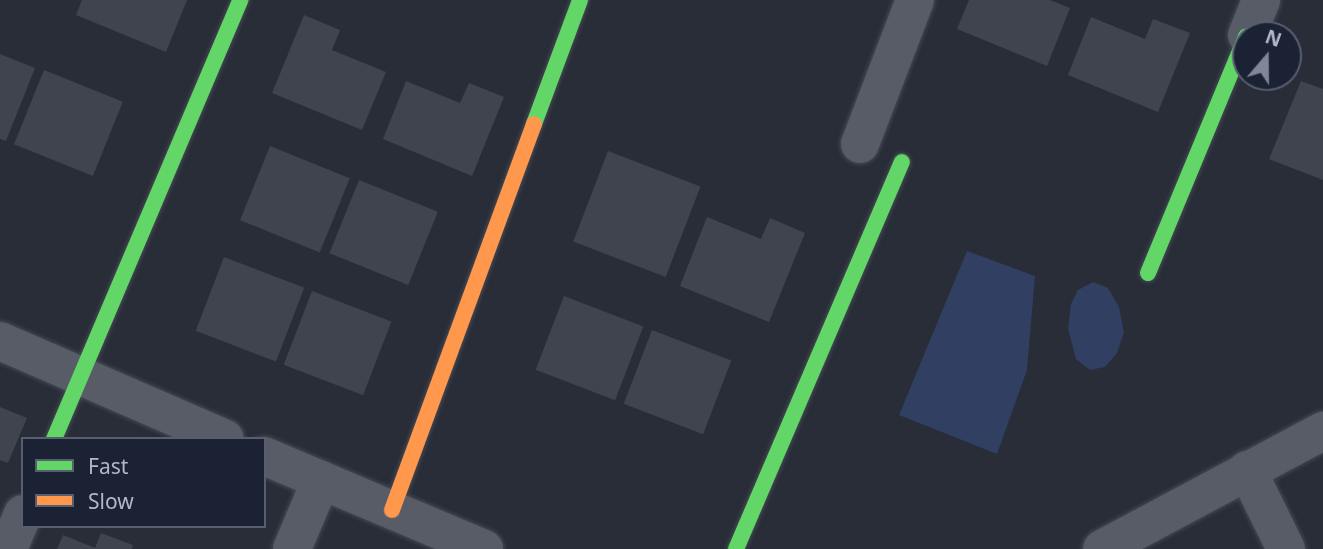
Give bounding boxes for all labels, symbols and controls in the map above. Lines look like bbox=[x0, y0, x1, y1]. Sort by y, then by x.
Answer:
north arrow bbox=[1232, 21, 1302, 91]
text: N bbox=[1262, 23, 1285, 53]
legend bbox=[21, 437, 266, 528]
text: Fast bbox=[88, 452, 128, 480]
text: Slow bbox=[88, 487, 134, 515]

